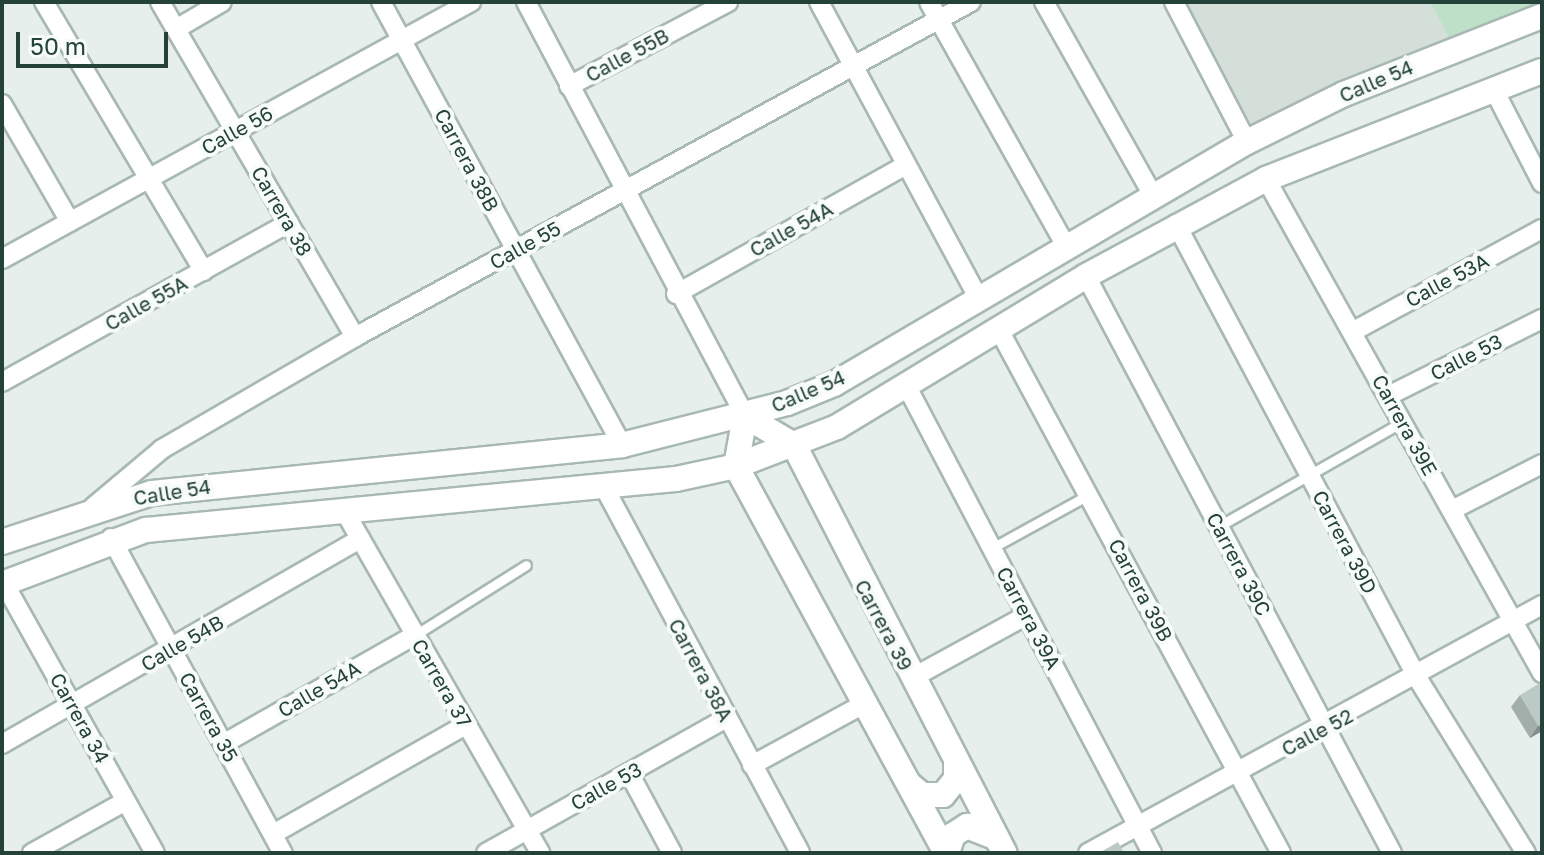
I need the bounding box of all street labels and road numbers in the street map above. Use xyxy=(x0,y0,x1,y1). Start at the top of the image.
street label: Calle 55B xyxy=(581,23,673,87)
street label: Calle 54 xyxy=(1335,55,1417,107)
street label: Calle 56 xyxy=(197,101,277,159)
street label: Carrera 38B xyxy=(430,104,504,216)
street label: Carrera 38 xyxy=(247,162,317,260)
street label: Calle 54A xyxy=(745,196,837,262)
street label: Calle 55 xyxy=(485,216,565,274)
street label: Calle 53A xyxy=(1401,248,1493,312)
street label: Calle 55A xyxy=(101,271,191,335)
street label: Calle 53 xyxy=(1426,329,1506,385)
street label: Calle 54 xyxy=(767,365,849,417)
street label: Carrera 39E xyxy=(1367,370,1443,480)
street label: Calle 54 xyxy=(132,474,212,510)
street label: Carrera 39D xyxy=(1308,486,1382,598)
street label: Carrera 39C xyxy=(1202,508,1276,620)
street label: Carrera 39B xyxy=(1104,534,1178,646)
street label: Carrera 39A xyxy=(992,562,1066,674)
street label: Carrera 39 xyxy=(850,575,918,675)
street label: Calle 54B xyxy=(136,610,228,676)
street label: Carrera 38A xyxy=(664,614,738,726)
street label: Carrera 37 xyxy=(407,635,477,731)
street label: Calle 54A xyxy=(273,656,365,722)
street label: Carrera 35 xyxy=(174,668,244,766)
street label: Carrera 34 xyxy=(45,669,115,767)
street label: Calle 52 xyxy=(1277,703,1357,761)
street label: Calle 53 xyxy=(566,757,646,815)

